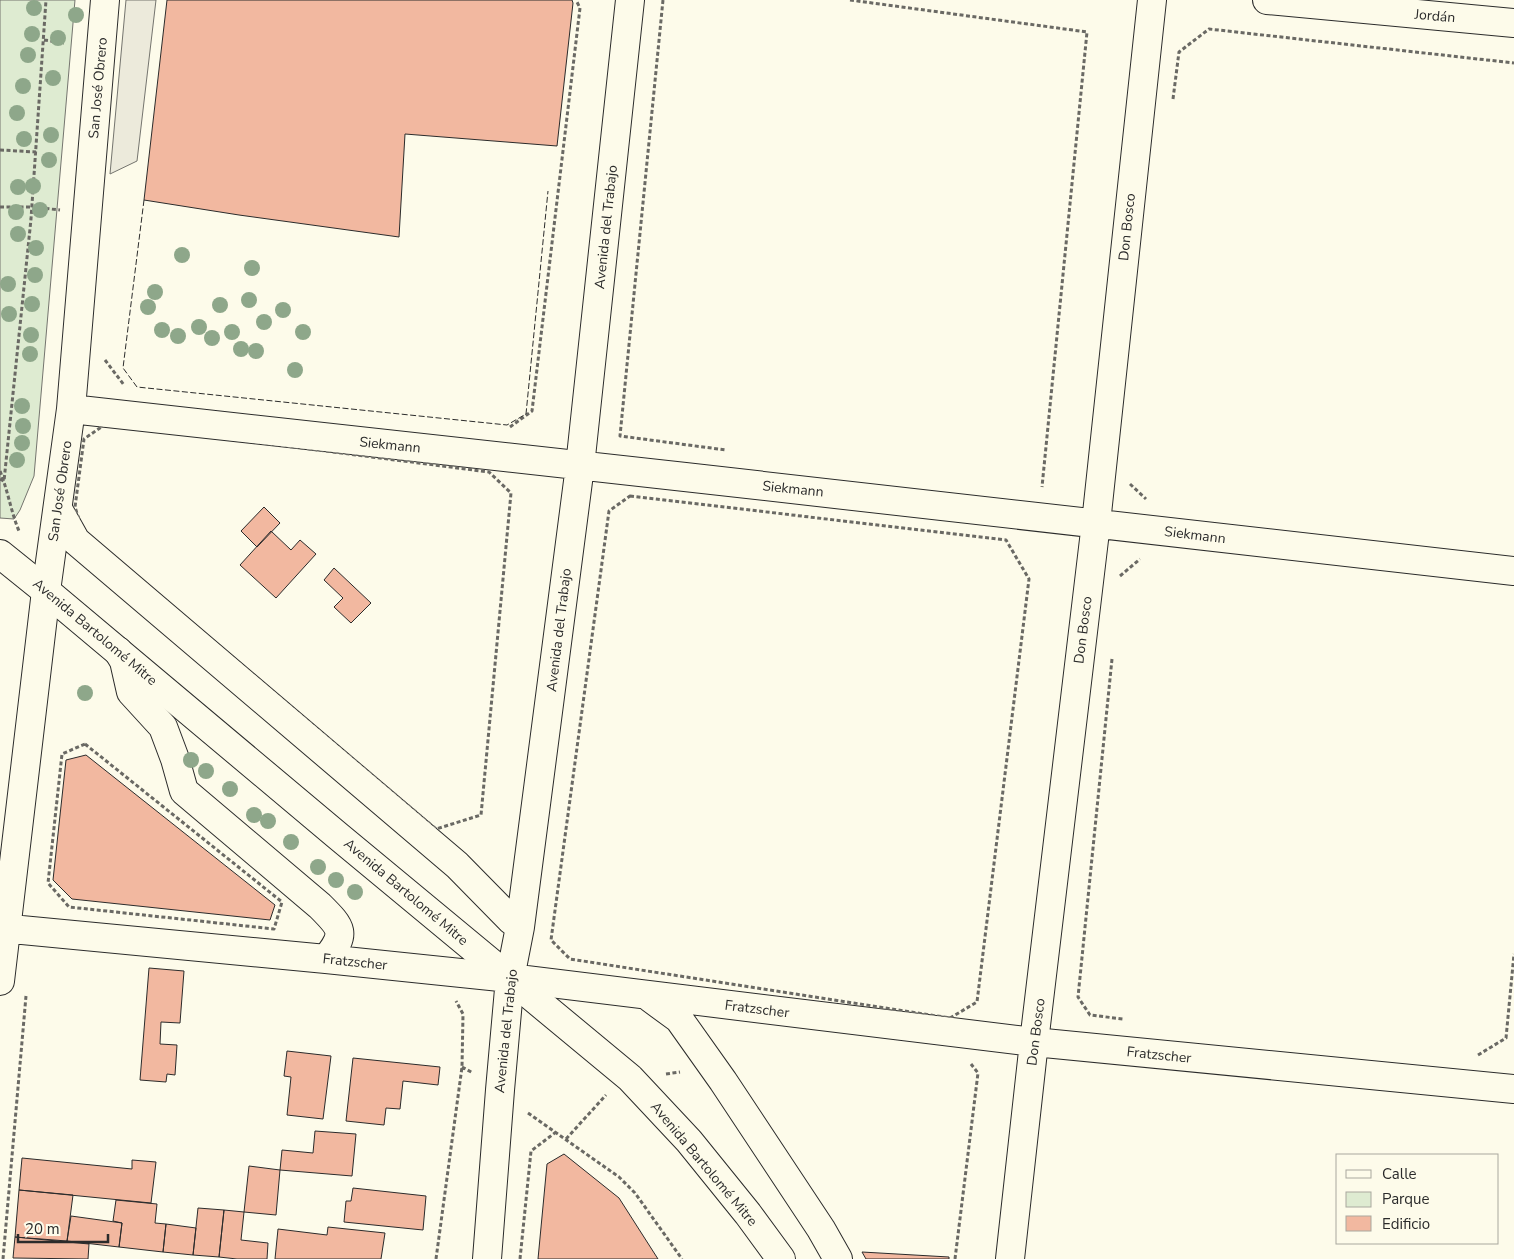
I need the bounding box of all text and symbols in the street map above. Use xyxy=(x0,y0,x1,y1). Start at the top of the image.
street label: Jordán xyxy=(1413,5,1456,27)
street label: San José Obrero xyxy=(84,36,112,139)
street label: Avenida del Trabajo xyxy=(590,164,622,290)
street label: Don Bosco xyxy=(1114,192,1140,262)
street label: Siekmann xyxy=(358,432,422,458)
street label: San José Obrero xyxy=(44,439,77,543)
street label: Siekmann xyxy=(761,476,825,502)
street label: Siekmann xyxy=(1163,522,1227,548)
street label: Avenida del Trabajo xyxy=(542,567,576,693)
street label: Avenida Bartolomé Mitre xyxy=(29,574,161,690)
street label: Don Bosco xyxy=(1069,595,1097,665)
street label: Avenida Bartolomé Mitre xyxy=(340,834,472,950)
street label: Fratzscher xyxy=(322,949,388,975)
street label: Avenida del Trabajo xyxy=(490,968,522,1094)
street label: Fratzscher xyxy=(724,996,790,1022)
street label: Don Bosco xyxy=(1022,997,1050,1067)
street label: Fratzscher xyxy=(1126,1042,1192,1068)
street label: Avenida Bartolomé Mitre xyxy=(646,1098,762,1230)
legend xyxy=(1336,1154,1499,1244)
text: Calle xyxy=(1382,1164,1417,1184)
text: Parque xyxy=(1382,1189,1430,1209)
scale bar xyxy=(18,1212,108,1244)
text: Edificio xyxy=(1382,1214,1430,1234)
text: 20 m xyxy=(25,1219,60,1239)

